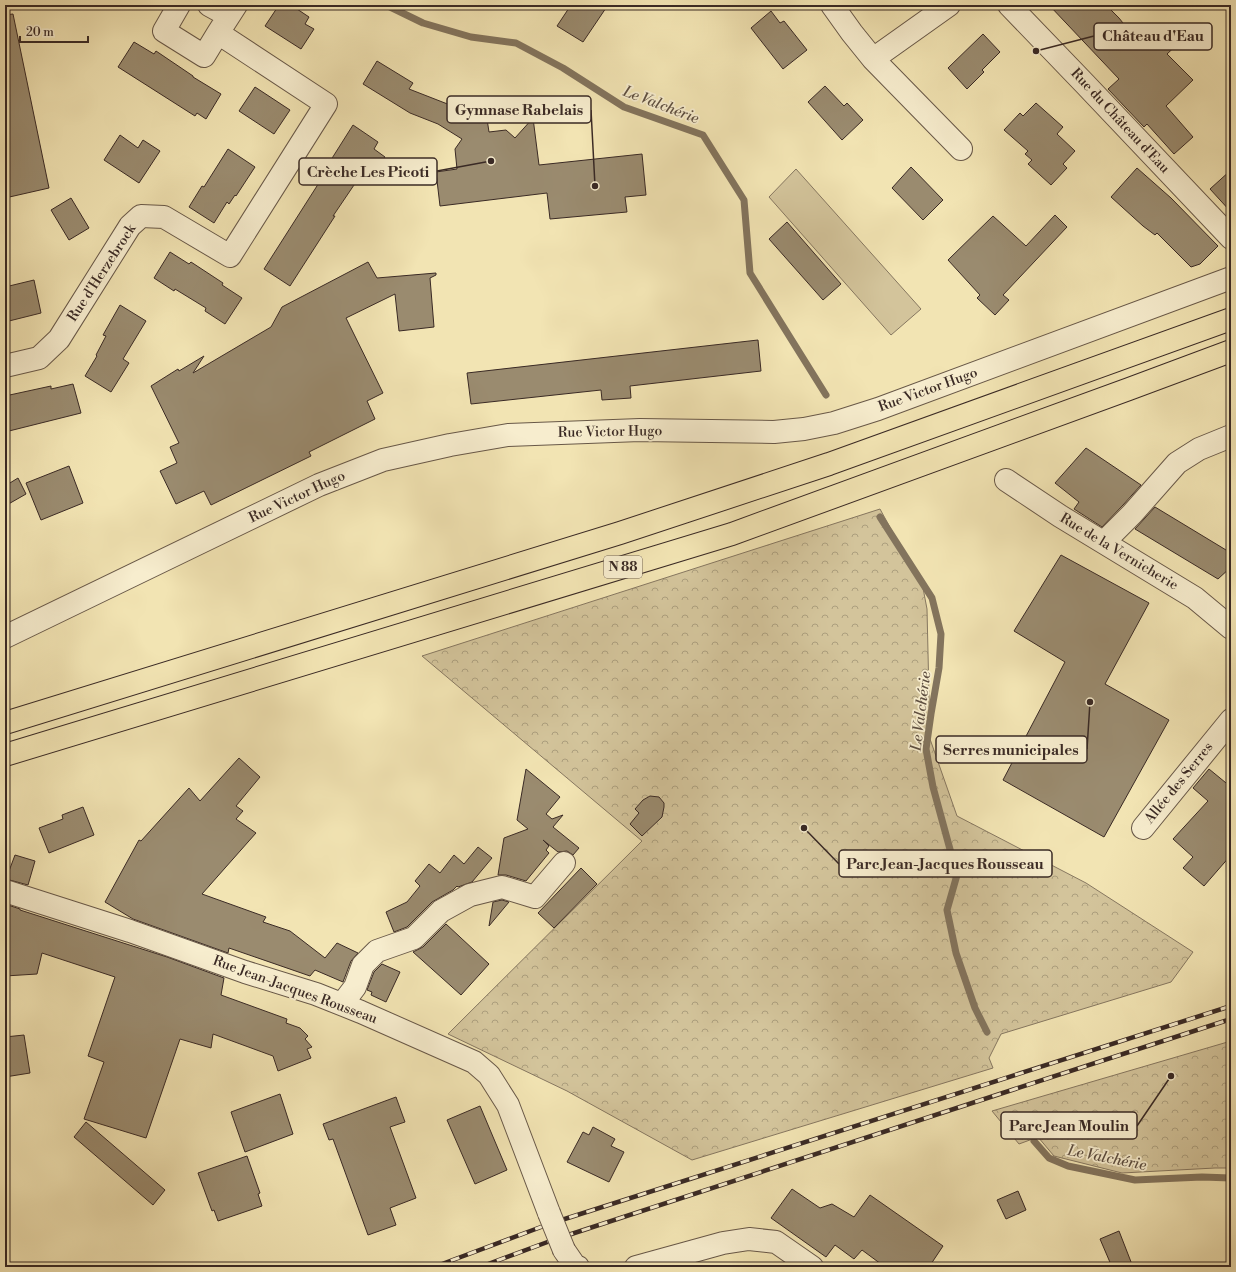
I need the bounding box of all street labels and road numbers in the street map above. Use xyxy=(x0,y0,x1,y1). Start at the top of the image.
street label: Rue du Château d'Eau xyxy=(1067,65,1173,177)
street label: Rue d'Herzebrock xyxy=(64,220,141,325)
street label: Rue Victor Hugo xyxy=(876,364,980,416)
street label: Rue Victor Hugo xyxy=(558,422,662,442)
street label: Rue Victor Hugo xyxy=(246,467,348,527)
street label: Rue de la Vernicherie xyxy=(1056,509,1182,595)
road number: N 88 xyxy=(604,556,642,578)
street label: Allée des Serres xyxy=(1140,739,1217,828)
street label: Rue Jean-Jacques Rousseau xyxy=(210,952,380,1028)

